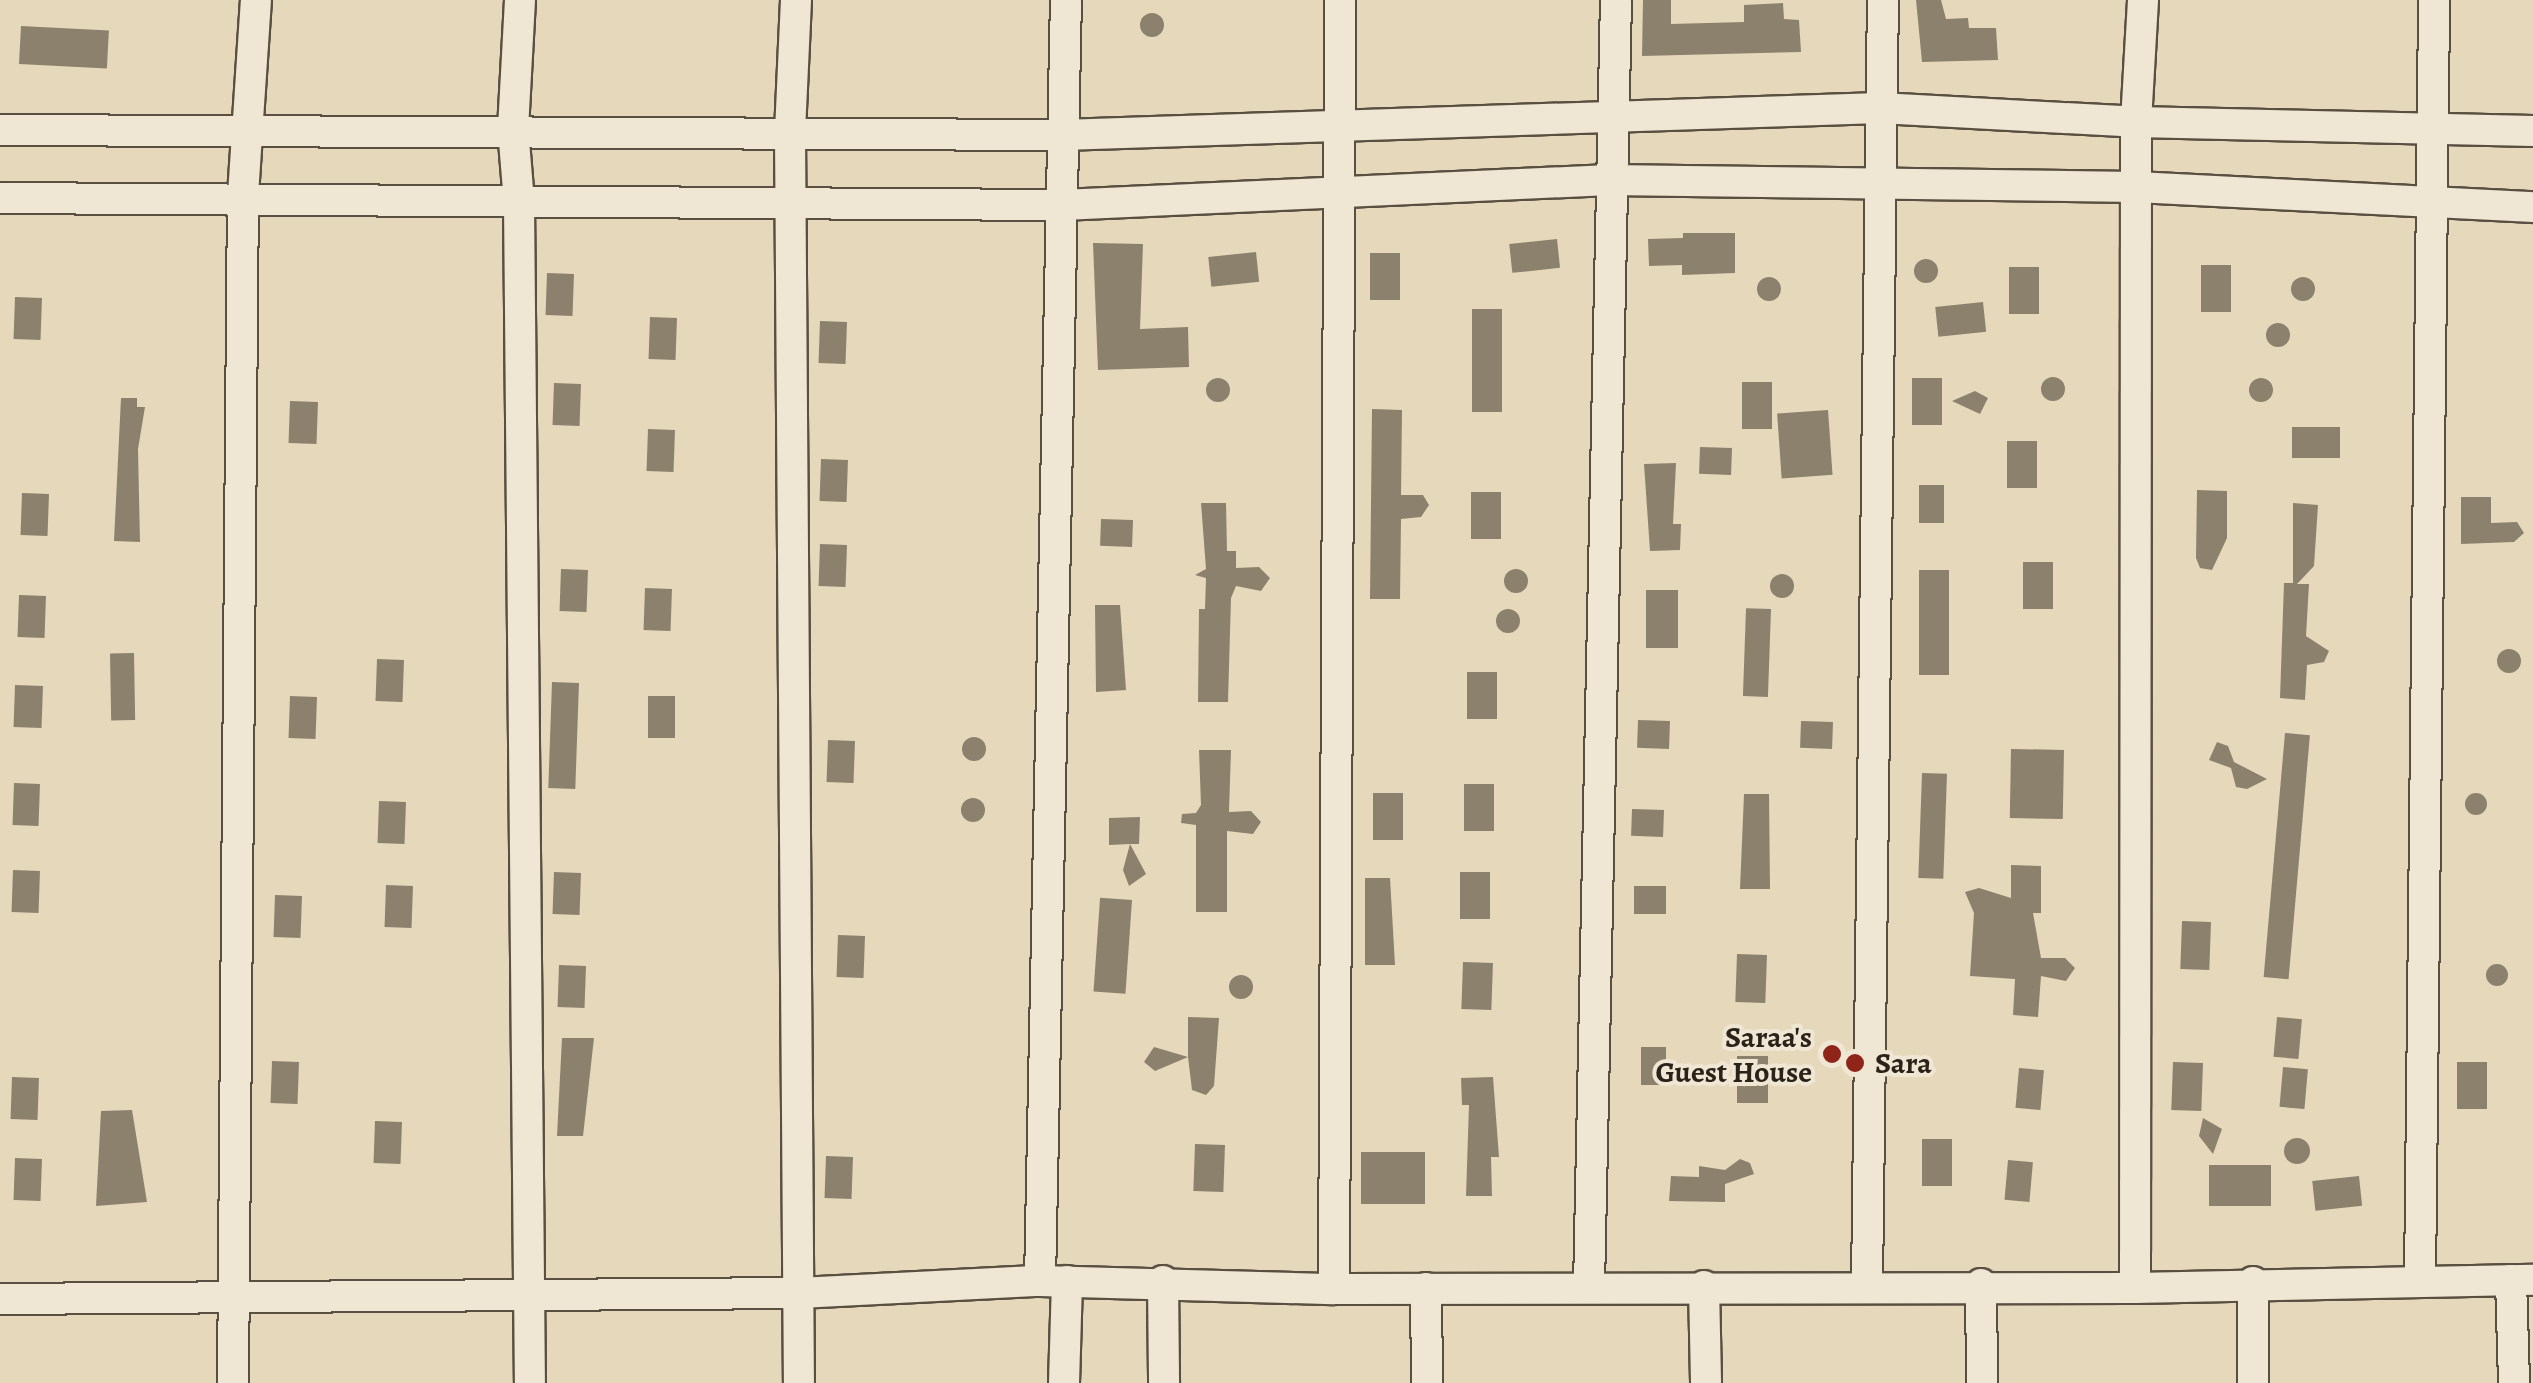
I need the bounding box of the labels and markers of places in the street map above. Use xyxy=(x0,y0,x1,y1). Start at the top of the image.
place label: Saraa's Guest House xyxy=(1655,1019,1812,1090)
marker: Saraa's Guest House xyxy=(1821,1043,1843,1065)
place label: Sara xyxy=(1875,1045,1932,1081)
marker: Sara xyxy=(1844,1052,1866,1074)

